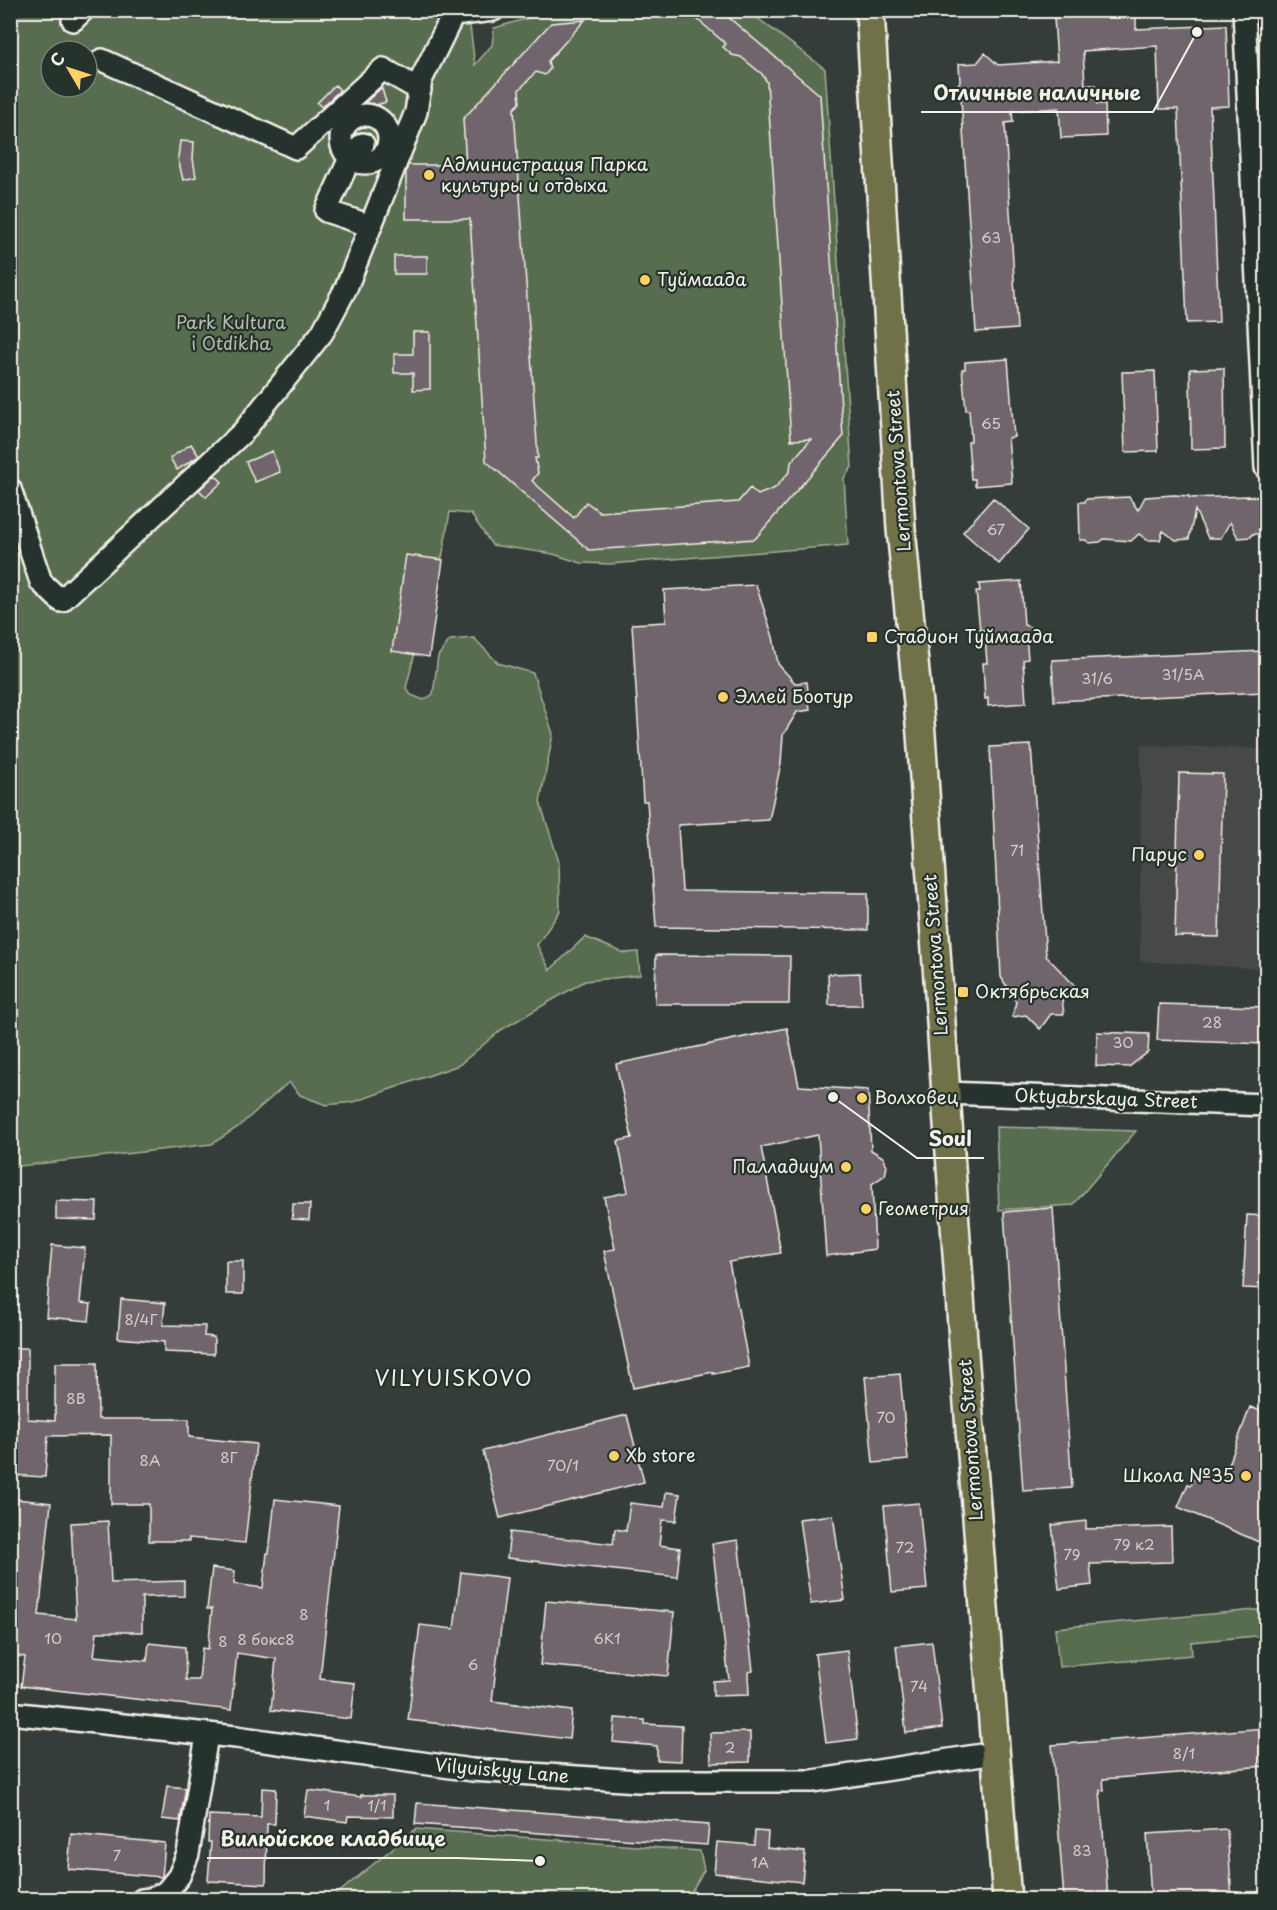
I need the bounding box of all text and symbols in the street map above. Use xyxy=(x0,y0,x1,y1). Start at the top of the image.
north arrow xyxy=(39,39,99,99)
text: С xyxy=(43,47,70,71)
callout: Отличные наличные xyxy=(921,74,1153,112)
text: Отличные наличные xyxy=(933,77,1141,107)
place label: Администрация Парка культуры и отдыха xyxy=(441,150,649,198)
marker: Администрация Парка культуры и отдыха xyxy=(422,168,436,182)
house number: 63 xyxy=(981,225,1001,248)
place label: Туймаада xyxy=(657,265,747,292)
marker: Туймаада xyxy=(638,273,652,287)
park label: Park Kultura i Otdikha xyxy=(176,308,286,356)
street label: Lermontova Street xyxy=(878,389,917,553)
house number: 65 xyxy=(981,411,1001,434)
house number: 67 xyxy=(987,517,1006,540)
place label: Стадион Туймаада xyxy=(884,622,1054,649)
marker: Стадион Туймаада xyxy=(865,630,879,644)
house number: 31/5А xyxy=(1161,662,1205,685)
house number: 31/6 xyxy=(1081,666,1113,689)
place label: Эллей Боотур xyxy=(735,682,853,709)
marker: Эллей Боотур xyxy=(716,690,730,704)
house number: 71 xyxy=(1010,838,1024,861)
place label: Парус xyxy=(1131,840,1187,867)
marker: Парус xyxy=(1192,848,1206,862)
street label: Lermontova Street xyxy=(915,873,954,1037)
place label: Октябрьская xyxy=(975,977,1090,1004)
marker: Октябрьская xyxy=(956,985,970,999)
house number: 28 xyxy=(1202,1010,1222,1033)
house number: 30 xyxy=(1113,1030,1133,1053)
street label: Oktyabrskaya Street xyxy=(1014,1081,1198,1114)
place label: Волховец xyxy=(874,1083,959,1110)
marker: Волховец xyxy=(855,1091,869,1105)
callout: Soul xyxy=(917,1120,984,1158)
text: Soul xyxy=(928,1123,972,1153)
place label: Палладиум xyxy=(732,1152,834,1179)
marker: Палладиум xyxy=(839,1160,853,1174)
place label: Геометрия xyxy=(878,1194,969,1221)
marker: Геометрия xyxy=(859,1202,873,1216)
house number: 8/4Г xyxy=(124,1307,158,1330)
street label: Lermontova Street xyxy=(950,1358,989,1522)
district label: VILYUISKOVO xyxy=(375,1361,533,1393)
house number: 8В xyxy=(66,1386,86,1409)
house number: 70 xyxy=(876,1405,896,1428)
place label: Xb store xyxy=(626,1441,695,1468)
house number: 8Г xyxy=(220,1445,239,1468)
house number: 8А xyxy=(140,1448,160,1471)
marker: Xb store xyxy=(607,1449,621,1463)
house number: 70/1 xyxy=(547,1453,579,1476)
place label: Школа №35 xyxy=(1123,1461,1234,1488)
marker: Школа №35 xyxy=(1239,1469,1253,1483)
house number: 79 к2 xyxy=(1113,1532,1155,1555)
house number: 72 xyxy=(896,1535,914,1558)
house number: 79 xyxy=(1063,1542,1081,1565)
house number: 8 xyxy=(299,1602,309,1625)
house number: 10 xyxy=(44,1626,62,1649)
house number: 6К1 xyxy=(593,1626,621,1649)
house number: 8 бокс8 xyxy=(237,1627,295,1650)
house number: 8 xyxy=(218,1629,228,1652)
house number: 6 xyxy=(468,1652,478,1675)
house number: 74 xyxy=(910,1674,928,1697)
house number: 2 xyxy=(725,1735,735,1758)
house number: 8/1 xyxy=(1173,1741,1195,1764)
street label: Vilyuiskyy Lane xyxy=(434,1750,571,1789)
house number: 1 xyxy=(324,1793,330,1816)
house number: 1/1 xyxy=(367,1793,387,1816)
callout: Вилюйское кладбище xyxy=(207,1820,458,1858)
text: Вилюйское кладбище xyxy=(220,1823,446,1853)
house number: 83 xyxy=(1072,1838,1092,1861)
house number: 7 xyxy=(113,1843,122,1866)
house number: 1А xyxy=(751,1850,769,1873)

